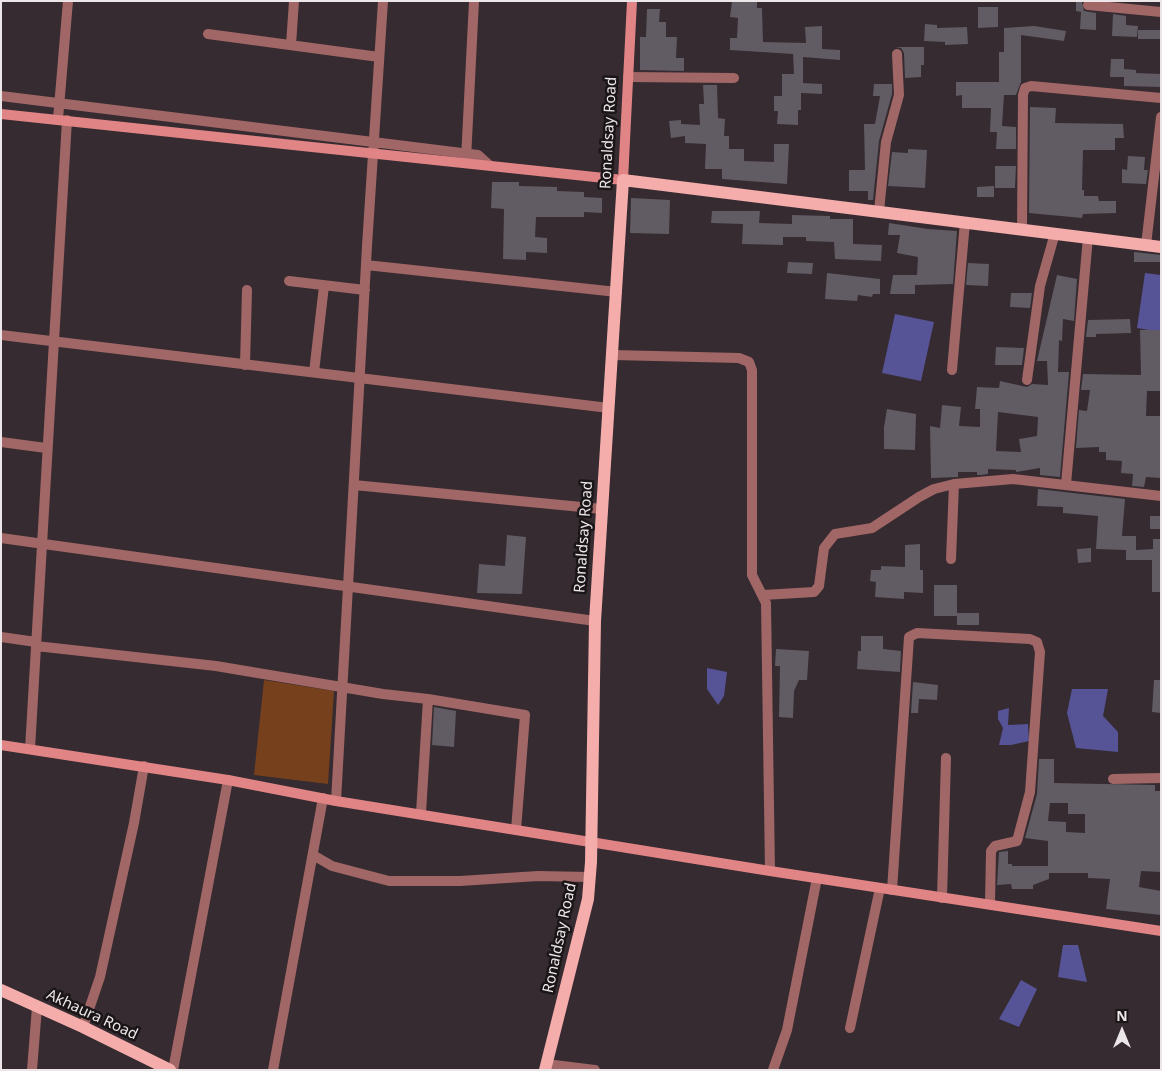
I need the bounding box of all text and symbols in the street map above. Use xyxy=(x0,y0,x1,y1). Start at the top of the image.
street label: Ronaldsay Road xyxy=(597,76,621,190)
street label: Ronaldsay Road xyxy=(571,480,597,594)
street label: Ronaldsay Road xyxy=(540,881,580,995)
street label: Akhaura Road xyxy=(43,986,141,1044)
north arrow xyxy=(1097,1006,1147,1056)
text: N xyxy=(1116,1006,1128,1025)

